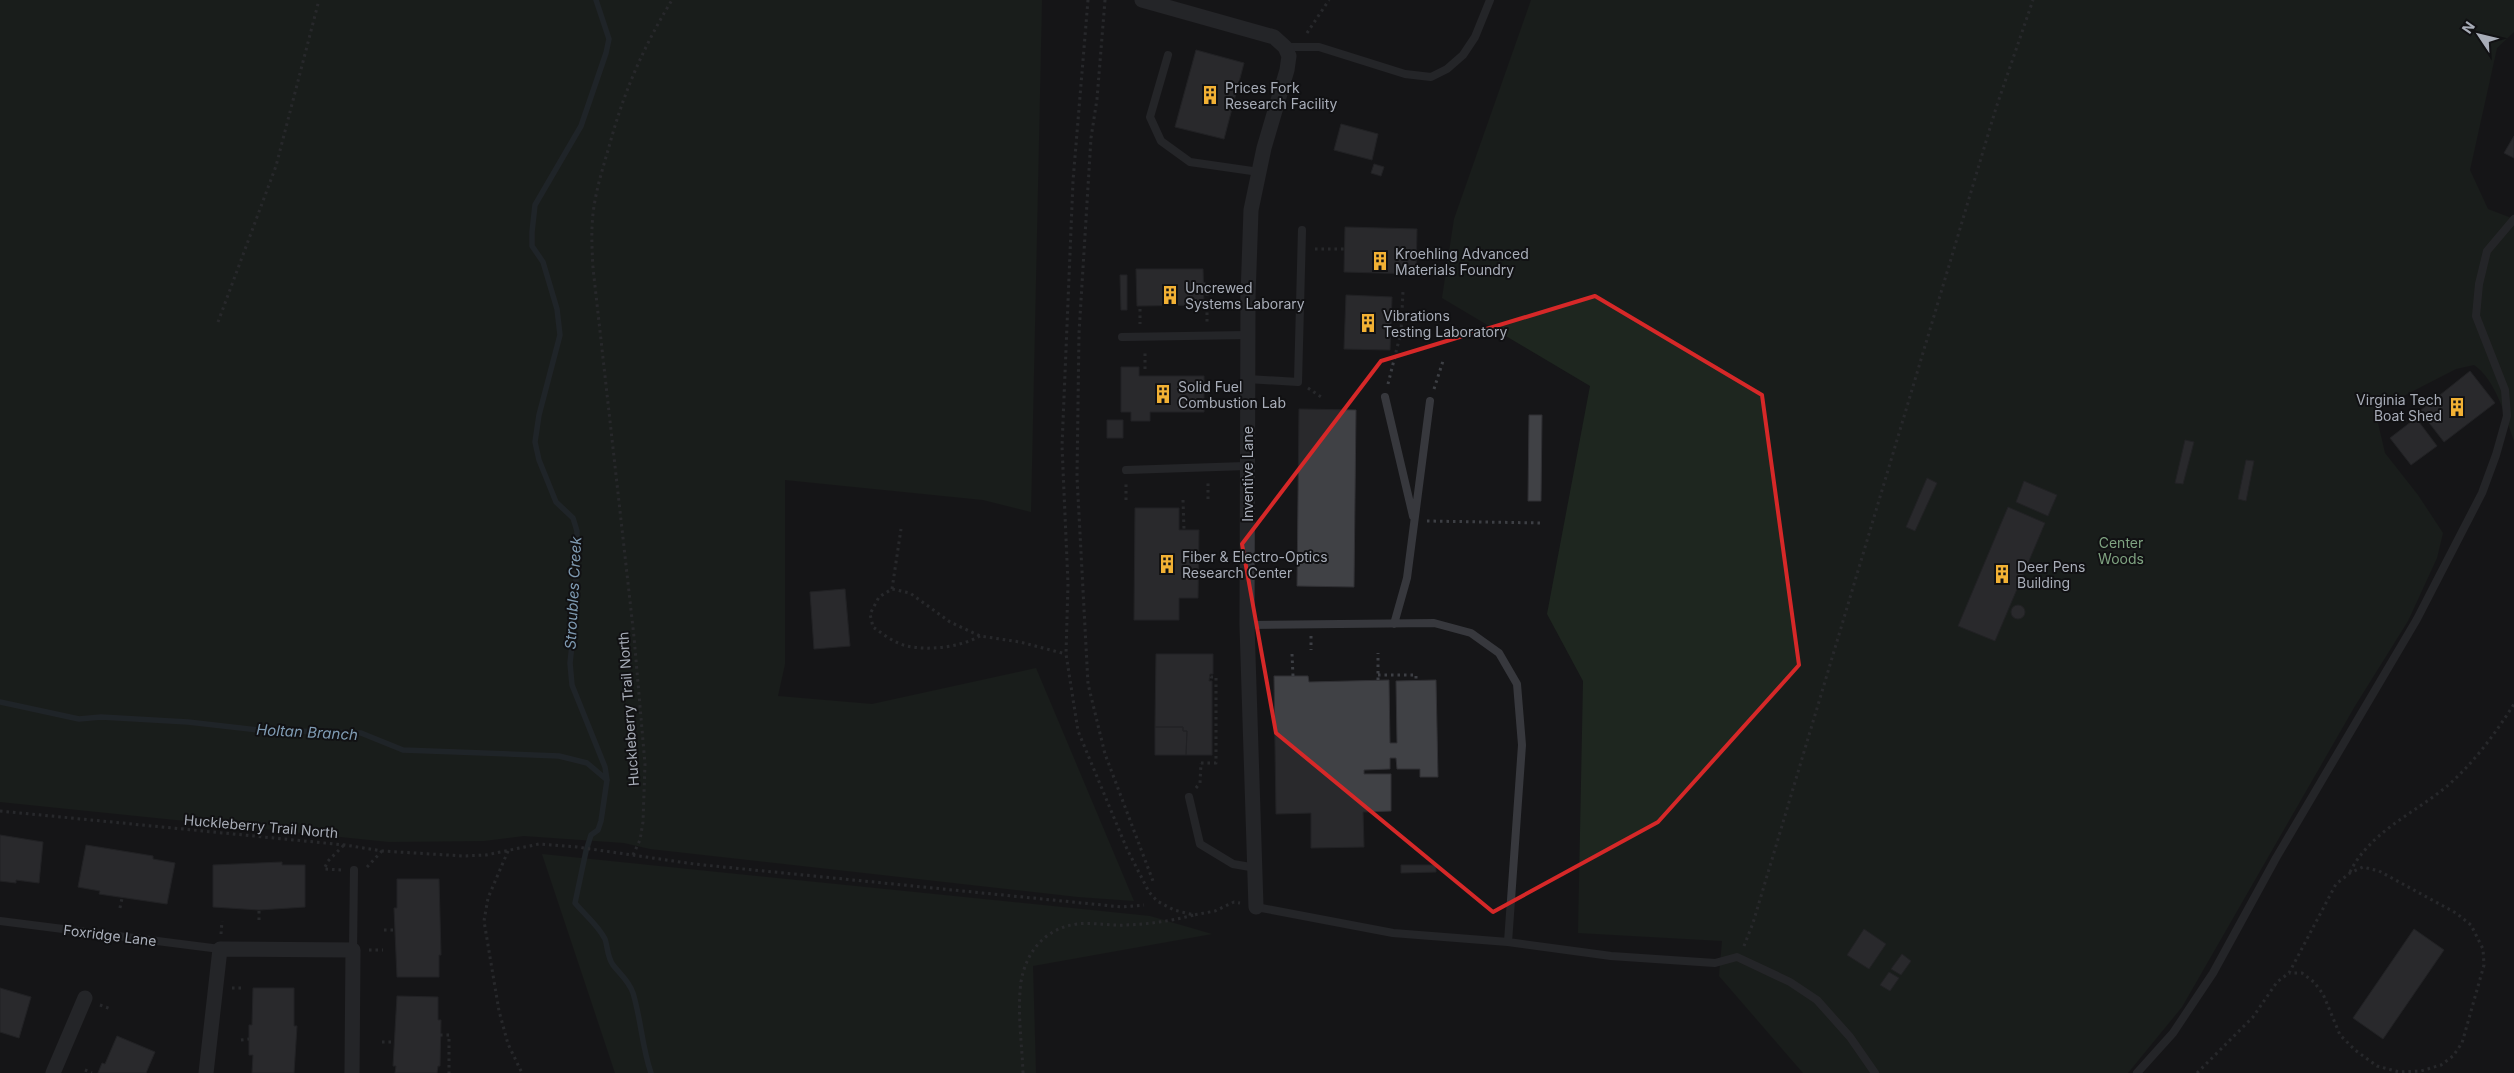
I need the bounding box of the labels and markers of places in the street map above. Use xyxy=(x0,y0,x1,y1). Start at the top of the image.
place label: Prices Fork Research Facility xyxy=(1225,79,1338,112)
building icon: Prices Fork Research Facility xyxy=(1199,84,1221,106)
place label: Kroehling Advanced Materials Foundry xyxy=(1395,245,1529,278)
building icon: Kroehling Advanced Materials Foundry xyxy=(1369,250,1391,272)
place label: Uncrewed Systems Laborary xyxy=(1185,279,1305,312)
building icon: Uncrewed Systems Laborary xyxy=(1159,284,1181,306)
place label: Vibrations Testing Laboratory xyxy=(1383,307,1507,340)
building icon: Vibrations Testing Laboratory xyxy=(1357,312,1379,334)
place label: Solid Fuel Combustion Lab xyxy=(1178,378,1286,411)
building icon: Solid Fuel Combustion Lab xyxy=(1152,383,1174,405)
place label: Virginia Tech Boat Shed xyxy=(2356,391,2442,424)
building icon: Virginia Tech Boat Shed xyxy=(2446,396,2468,418)
place label: Fiber & Electro-Optics Research Center xyxy=(1182,548,1328,581)
building icon: Fiber & Electro-Optics Research Center xyxy=(1156,553,1178,575)
place label: Deer Pens Building xyxy=(2017,558,2085,591)
building icon: Deer Pens Building xyxy=(1991,563,2013,585)

